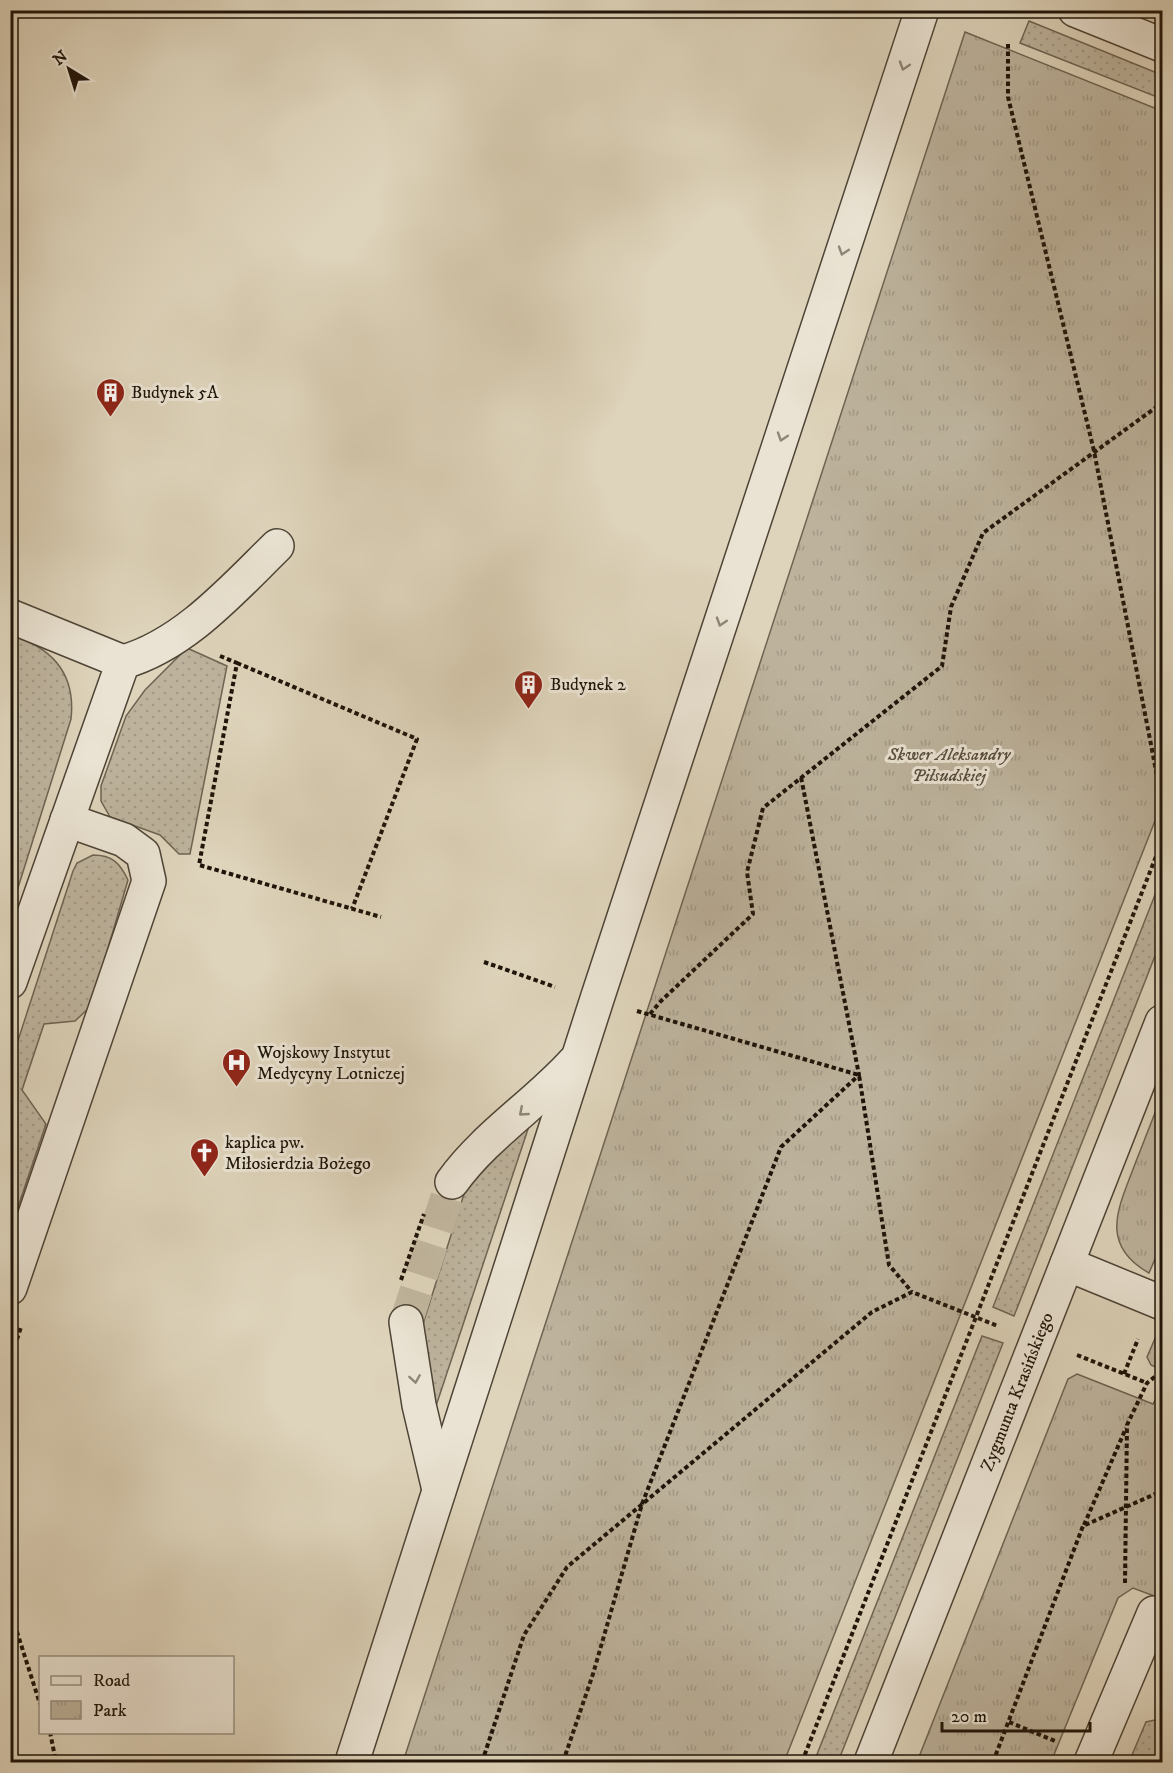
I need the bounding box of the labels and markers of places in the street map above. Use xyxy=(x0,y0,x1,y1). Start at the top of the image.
building icon: Budynek 5A xyxy=(94,376,126,418)
place label: Budynek 5A xyxy=(131,382,219,404)
building icon: Budynek 2 xyxy=(513,668,545,710)
place label: Budynek 2 xyxy=(550,674,626,696)
place label: Wojskowy Instytut Medycyny Lotniczej xyxy=(256,1042,405,1085)
hospital icon: Wojskowy Instytut Medycyny Lotniczej xyxy=(220,1046,252,1088)
place label: kaplica pw. Miłosierdzia Bożego xyxy=(225,1132,371,1175)
church icon: kaplica pw. Miłosierdzia Bożego xyxy=(188,1136,220,1178)

